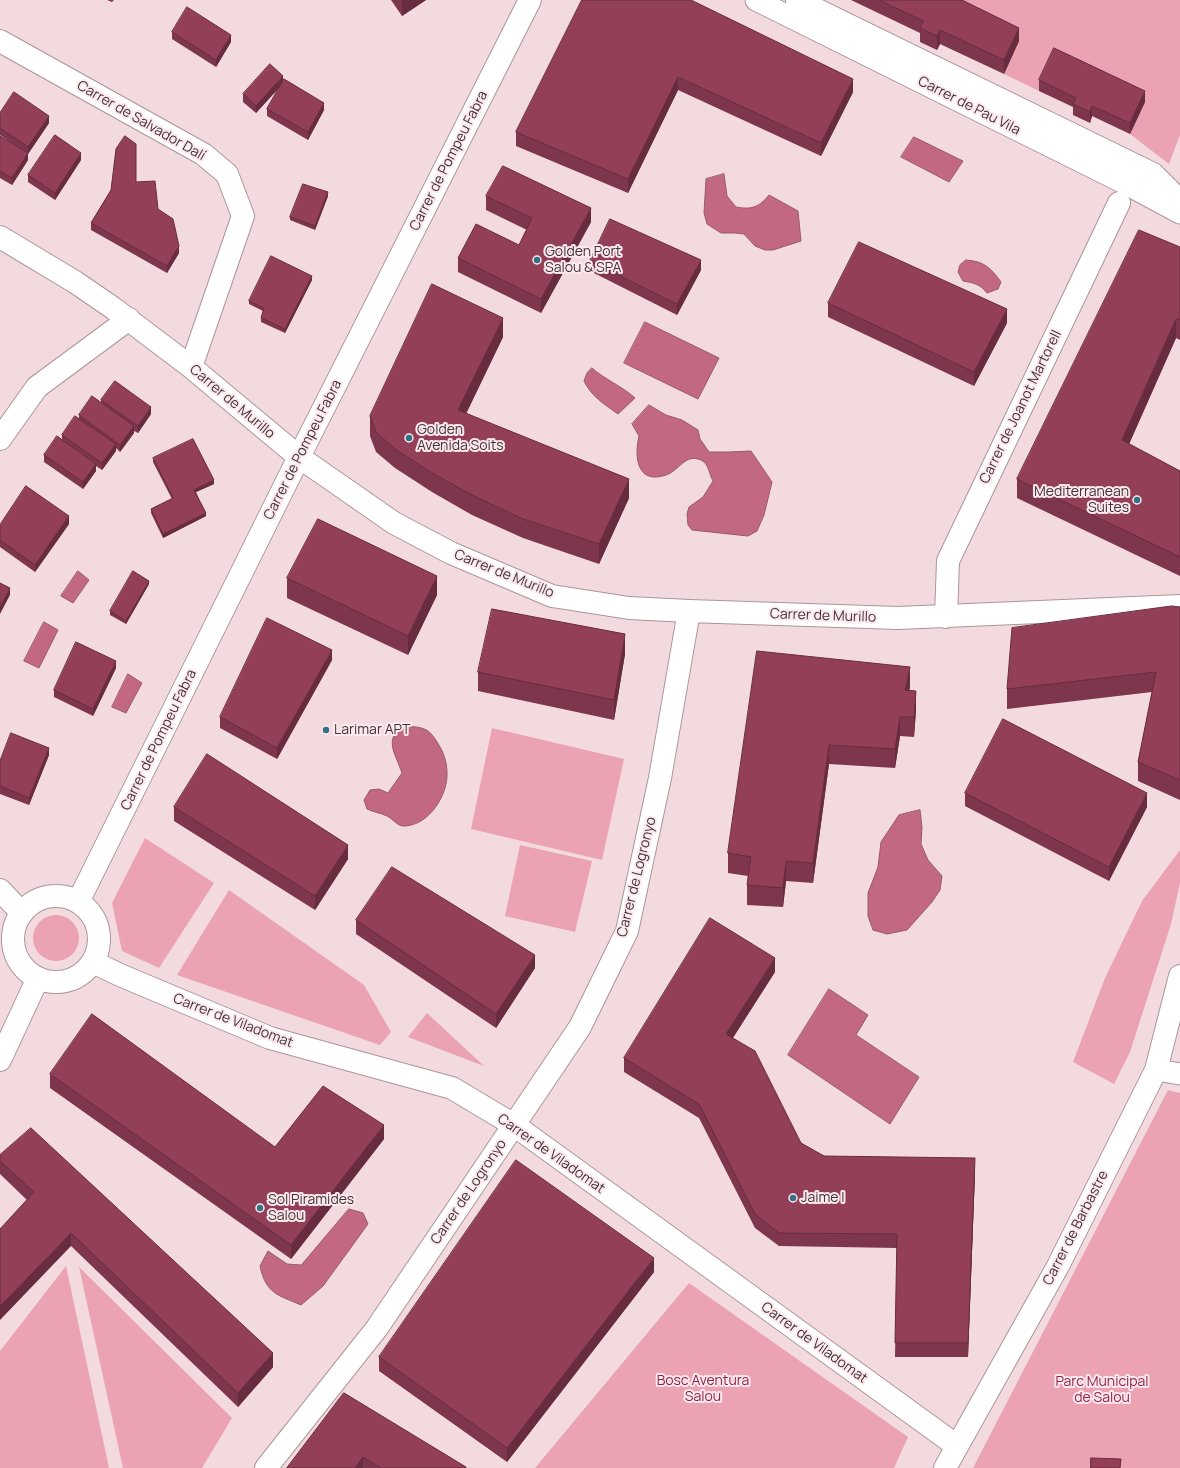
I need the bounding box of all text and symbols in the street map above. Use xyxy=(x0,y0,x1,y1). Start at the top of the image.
street label: Carrer de Pau Vila xyxy=(915,73,1023,139)
street label: Carrer de Salvador Dalí xyxy=(74,77,208,165)
street label: Carrer de Pompeu Fabra xyxy=(406,88,492,234)
place label: Golden Port Salou & SPA xyxy=(545,244,621,276)
marker: Golden Port Salou & SPA xyxy=(532,255,542,265)
street label: Carrer de Joanot Martorell xyxy=(977,328,1065,486)
street label: Carrer de Murillo xyxy=(186,361,278,443)
street label: Carrer de Pompeu Fabra xyxy=(260,377,346,523)
place label: Golden Avenida Soits xyxy=(417,422,504,454)
marker: Golden Avenida Soits xyxy=(404,433,414,443)
place label: Mediterranean Suites xyxy=(1034,484,1129,516)
marker: Mediterranean Suites xyxy=(1132,495,1142,505)
street label: Carrer de Murillo xyxy=(452,546,556,602)
street label: Carrer de Murillo xyxy=(770,606,876,626)
street label: Carrer de Pompeu Fabra xyxy=(118,667,200,813)
place label: Larimar APT xyxy=(334,722,410,738)
marker: Larimar APT xyxy=(321,725,331,735)
street label: Carrer de Logronyo xyxy=(614,815,660,939)
street label: Carrer de Viladomat xyxy=(171,990,295,1052)
street label: Carrer de Viladomat xyxy=(494,1111,608,1197)
street label: Carrer de Logronyo xyxy=(428,1136,510,1248)
street label: Carrer de Barbastre xyxy=(1040,1168,1112,1288)
place label: Jaime I xyxy=(801,1190,845,1206)
place label: Sol Piramides Salou xyxy=(268,1192,354,1224)
marker: Jaime I xyxy=(788,1193,798,1203)
marker: Sol Piramides Salou xyxy=(255,1203,265,1213)
street label: Carrer de Viladomat xyxy=(758,1299,870,1387)
park label: Bosc Aventura Salou xyxy=(657,1373,749,1406)
park label: Parc Municipal de Salou xyxy=(1055,1374,1149,1406)

